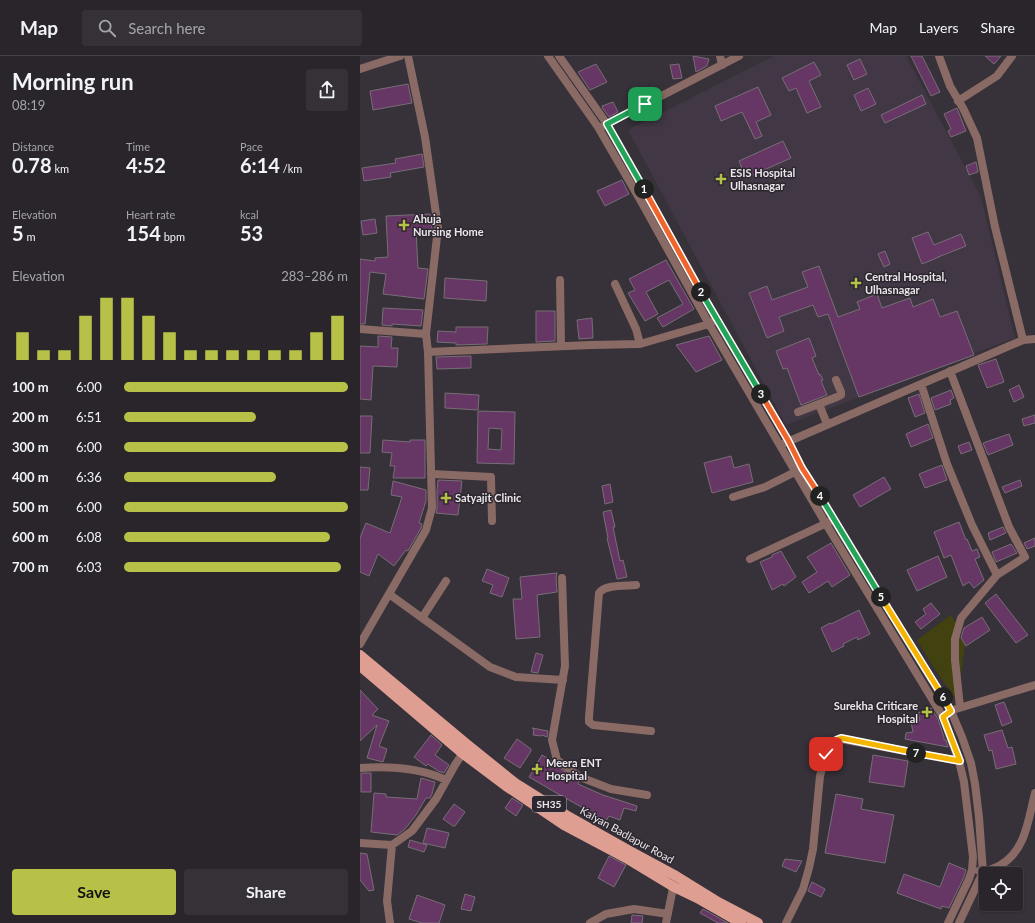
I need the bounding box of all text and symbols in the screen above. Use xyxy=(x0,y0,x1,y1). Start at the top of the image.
search box xyxy=(82,10,362,46)
text: Map xyxy=(20,16,58,39)
icon: search xyxy=(96,17,118,39)
text: Search here xyxy=(128,19,206,37)
text: Map xyxy=(869,19,897,36)
text: Layers xyxy=(919,19,959,36)
text: Share xyxy=(981,19,1015,36)
text: Morning run xyxy=(12,68,134,95)
button: share xyxy=(306,69,348,111)
pin xyxy=(628,87,662,121)
icon: arrive xyxy=(634,93,656,115)
text: 08:19 xyxy=(12,97,45,113)
text: Distance xyxy=(12,140,54,153)
text: Time xyxy=(126,140,150,153)
text: Pace xyxy=(240,140,263,153)
text: 0.78 xyxy=(12,153,52,177)
text: 4:52 xyxy=(126,153,166,177)
text: 6:14 xyxy=(240,153,280,177)
text: km xyxy=(52,162,69,175)
text: /km xyxy=(280,162,302,175)
place label: ESIS Hospital Ulhasnagar xyxy=(730,166,796,192)
marker: ESIS Hospital Ulhasnagar xyxy=(715,173,727,185)
pin: 1 xyxy=(634,179,654,199)
text: 1 xyxy=(641,182,647,195)
text: Elevation xyxy=(12,208,57,221)
text: Heart rate xyxy=(126,208,175,221)
text: kcal xyxy=(240,208,259,221)
place label: Ahuja Nursing Home xyxy=(412,212,484,238)
marker: Ahuja Nursing Home xyxy=(398,219,410,231)
text: 5 xyxy=(12,221,24,245)
text: 154 xyxy=(126,221,161,245)
text: 53 xyxy=(240,221,263,245)
text: m xyxy=(24,230,35,243)
text: bpm xyxy=(161,230,185,243)
text: Elevation xyxy=(12,268,65,284)
text: 283–286 m xyxy=(281,268,348,284)
place label: Central Hospital, Ulhasnagar xyxy=(865,270,947,296)
marker: Central Hospital, Ulhasnagar xyxy=(850,277,862,289)
pin: 2 xyxy=(691,282,711,302)
text: 2 xyxy=(698,285,704,298)
text: 100 m xyxy=(12,379,49,395)
text: 6:00 xyxy=(76,379,102,395)
pin: 3 xyxy=(751,384,771,404)
text: 3 xyxy=(758,387,764,400)
text: 200 m xyxy=(12,409,49,425)
text: 6:51 xyxy=(76,409,102,425)
text: 300 m xyxy=(12,439,49,455)
text: 6:00 xyxy=(76,439,102,455)
text: 400 m xyxy=(12,469,49,485)
text: 6:36 xyxy=(76,469,102,485)
pin: 4 xyxy=(810,486,830,506)
text: 4 xyxy=(817,489,823,502)
place label: Satyajit Clinic xyxy=(455,491,522,504)
marker: Satyajit Clinic xyxy=(440,492,452,504)
text: 500 m xyxy=(12,499,49,515)
text: 6:00 xyxy=(76,499,102,515)
text: 600 m xyxy=(12,529,49,545)
text: 6:08 xyxy=(76,529,102,545)
text: 700 m xyxy=(12,559,49,575)
text: 6:03 xyxy=(76,559,102,575)
pin: 5 xyxy=(871,587,891,607)
text: 5 xyxy=(878,590,884,603)
pin: 6 xyxy=(933,687,953,707)
text: 6 xyxy=(940,690,946,703)
place label: Surekha Criticare Hospital xyxy=(834,699,918,725)
marker: Surekha Criticare Hospital xyxy=(921,706,933,718)
pin xyxy=(809,737,843,771)
icon: check xyxy=(815,743,837,765)
pin: 7 xyxy=(906,743,926,763)
text: 7 xyxy=(913,746,919,759)
place label: Meera ENT Hospital xyxy=(546,756,602,782)
marker: Meera ENT Hospital xyxy=(531,763,543,775)
road number: SH35 xyxy=(532,796,566,812)
street label: Kalyan Badlapur Road xyxy=(578,803,676,866)
map controls xyxy=(979,867,1023,911)
button: locate xyxy=(979,867,1023,911)
button: Save xyxy=(12,869,176,915)
button: Share xyxy=(184,869,348,915)

